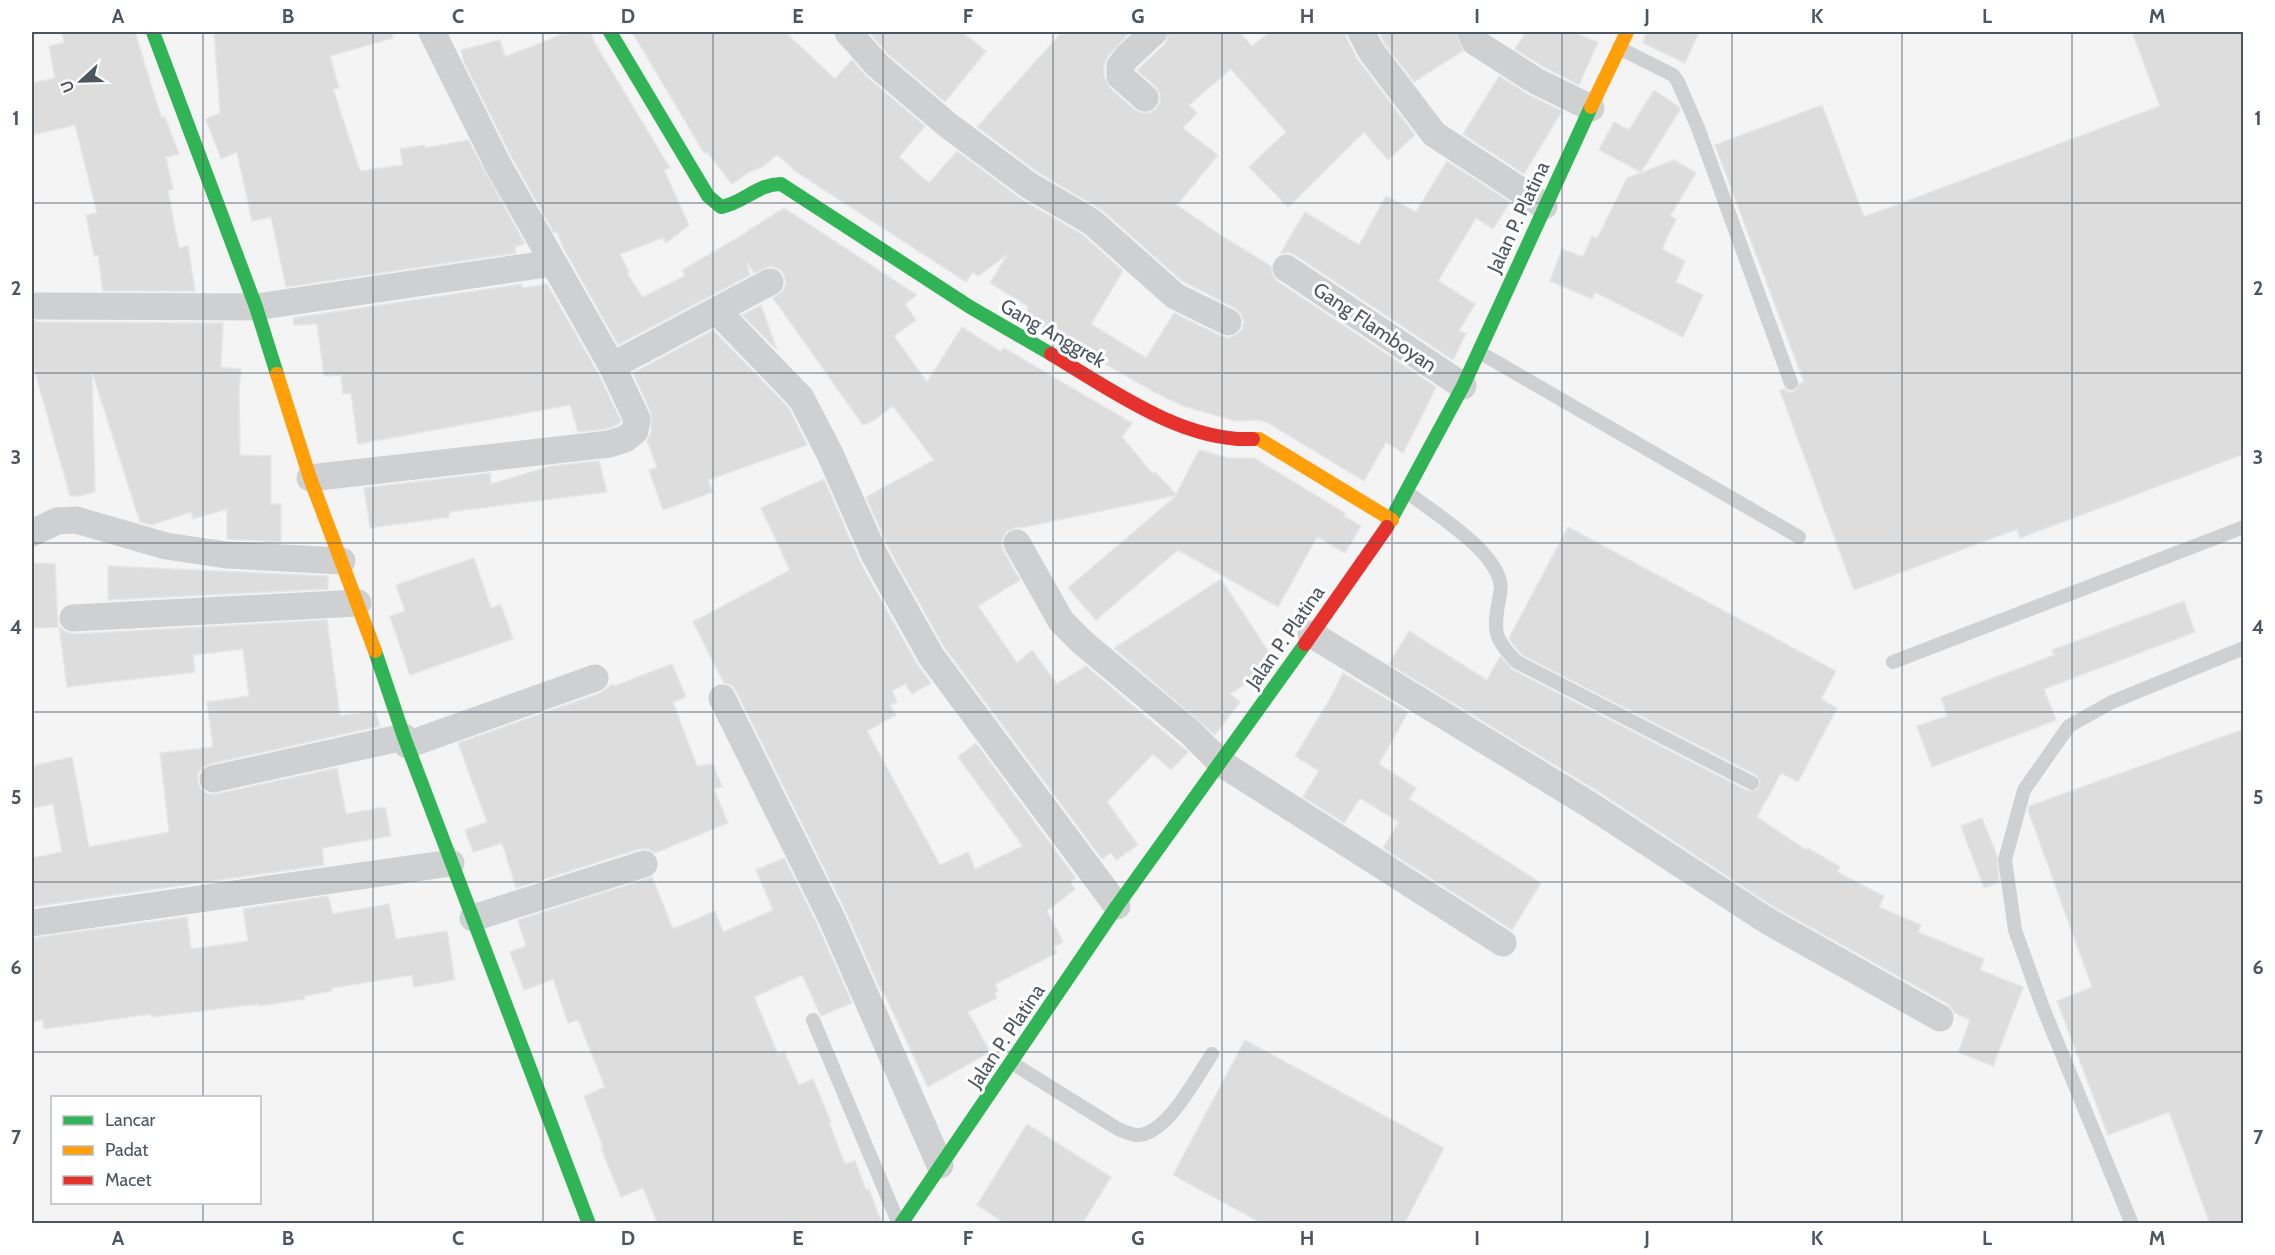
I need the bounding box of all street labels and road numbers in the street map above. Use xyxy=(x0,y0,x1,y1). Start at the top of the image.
street label: Jalan P. Platina xyxy=(1481,157,1554,277)
street label: Gang Flamboyan xyxy=(1309,277,1441,377)
street label: Gang Anggrek xyxy=(996,293,1110,373)
street label: Jalan P. Platina xyxy=(1240,581,1330,694)
street label: Jalan P. Platina xyxy=(962,979,1050,1093)

